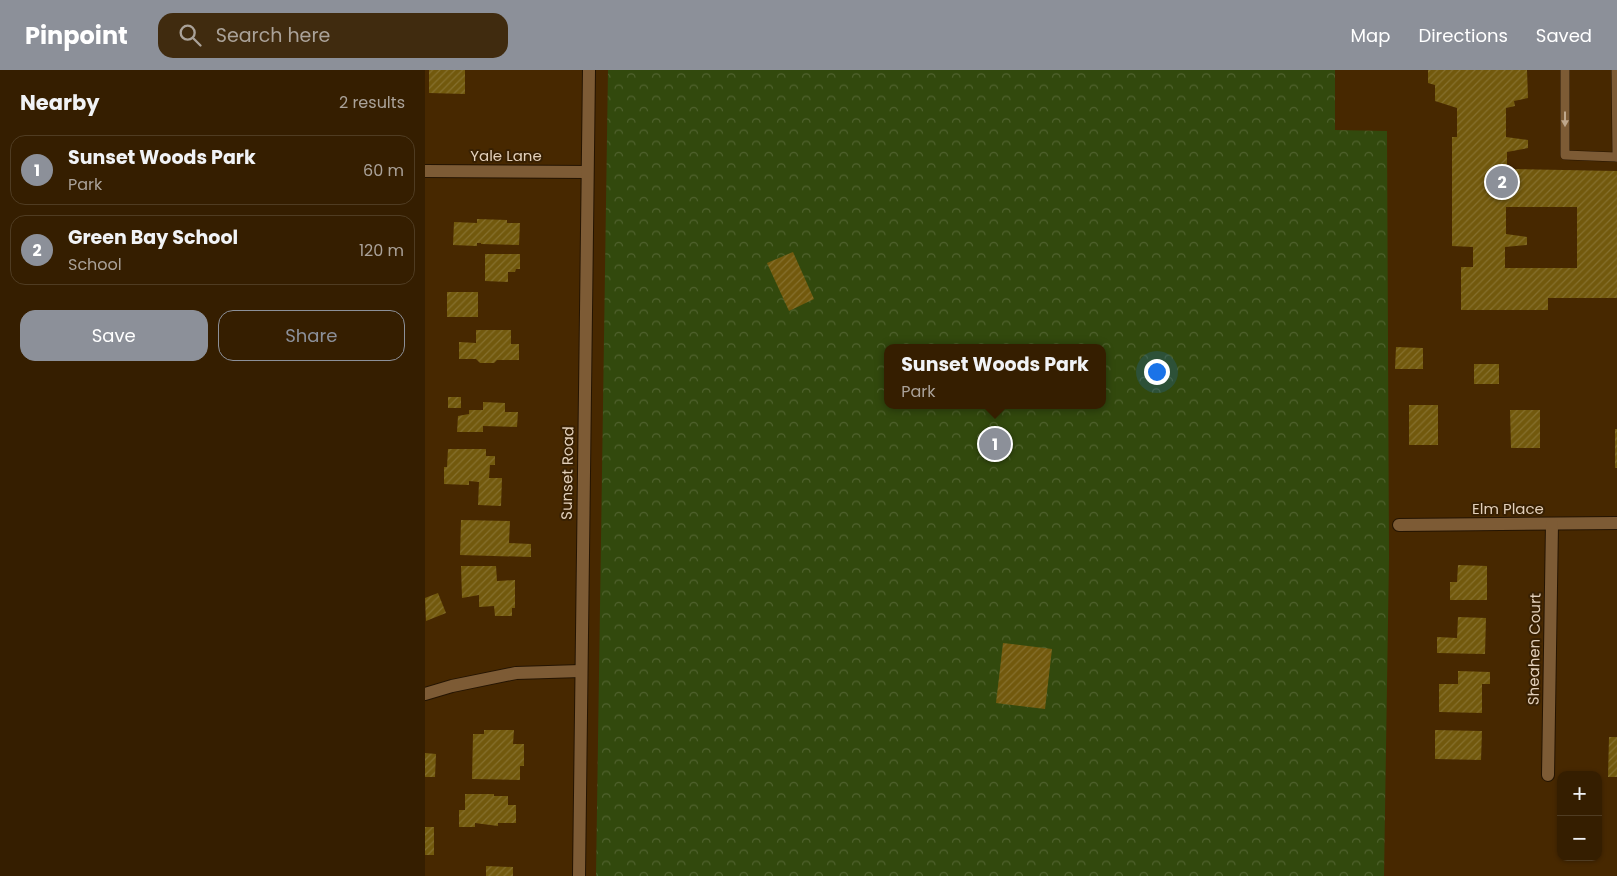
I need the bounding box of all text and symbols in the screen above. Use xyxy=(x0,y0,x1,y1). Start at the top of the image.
search box xyxy=(158,13,508,58)
text: Pinpoint xyxy=(25,19,128,52)
icon: search xyxy=(176,21,204,49)
text: Search here xyxy=(216,22,330,49)
text: Map xyxy=(1351,23,1390,48)
text: Directions xyxy=(1418,23,1508,48)
text: Saved xyxy=(1536,23,1592,48)
text: Nearby xyxy=(20,88,100,117)
text: 2 results xyxy=(339,91,405,114)
one-way arrow xyxy=(1561,111,1569,127)
text: Sunset Woods Park xyxy=(68,144,256,171)
street label: Yale Lane xyxy=(470,145,542,166)
text: 1 xyxy=(34,159,40,182)
text: 60 m xyxy=(363,159,404,182)
pin: 2 xyxy=(1486,163,1518,201)
text: Park xyxy=(68,173,102,196)
text: Green Bay School xyxy=(68,224,238,251)
text: 2 xyxy=(32,239,42,262)
text: 120 m xyxy=(359,239,404,262)
text: School xyxy=(68,253,122,276)
button: Save xyxy=(20,310,208,361)
button: Share xyxy=(218,310,405,361)
popup xyxy=(884,344,1106,409)
text: Sunset Woods Park xyxy=(901,351,1089,378)
your location xyxy=(1144,359,1170,385)
text: Park xyxy=(901,380,935,403)
pin: 1 xyxy=(979,425,1011,463)
street label: Sunset Road xyxy=(556,426,578,520)
street label: Elm Place xyxy=(1472,498,1544,519)
street label: Sheahen Court xyxy=(1523,593,1545,705)
map controls xyxy=(1557,771,1602,861)
button: + xyxy=(1557,771,1602,816)
button: − xyxy=(1557,816,1602,861)

